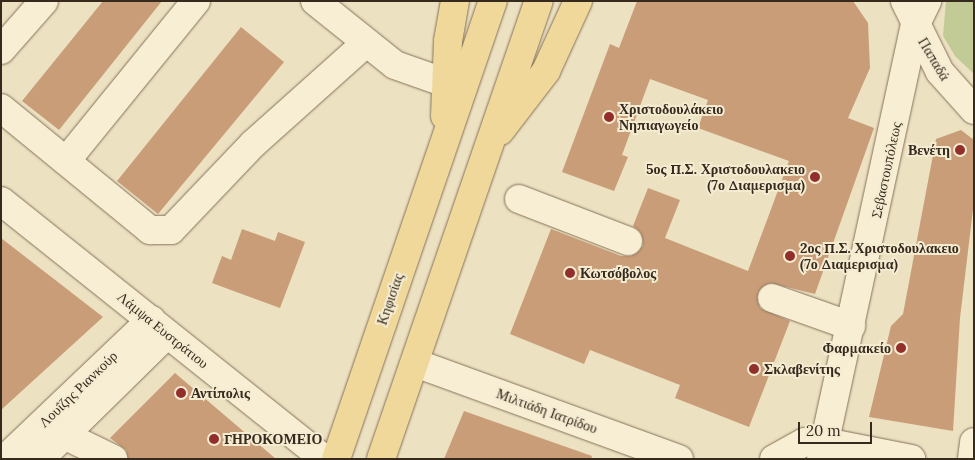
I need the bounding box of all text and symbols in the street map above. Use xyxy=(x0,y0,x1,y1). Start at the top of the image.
street label: Παπαδά xyxy=(915,34,953,84)
place label: Χριστοδουλάκειο Νηπιαγωγείο xyxy=(619,101,723,134)
marker: Χριστοδουλάκειο Νηπιαγωγείο xyxy=(603,111,615,123)
street label: Σεβαστουπόλεως xyxy=(868,120,904,220)
place label: Βενέτη xyxy=(908,142,950,158)
marker: Βενέτη xyxy=(954,144,966,156)
place label: 5ος Π.Σ. Χριστοδουλακειο (7ο Διαμερισμα) xyxy=(646,161,805,193)
marker: 5ος Π.Σ. Χριστοδουλακειο (7ο Διαμερισμα) xyxy=(809,171,821,183)
place label: 2ος Π.Σ. Χριστοδουλακειο (7ο Διαμερισμα) xyxy=(800,240,959,272)
marker: 2ος Π.Σ. Χριστοδουλακειο (7ο Διαμερισμα) xyxy=(784,250,796,262)
place label: Κωτσόβολος xyxy=(580,265,656,281)
marker: Κωτσόβολος xyxy=(564,267,576,279)
street label: Κηφισίας xyxy=(373,271,407,327)
street label: Λάμψα Ευστράτιου xyxy=(114,288,212,372)
place label: Φαρμακείο xyxy=(823,340,891,356)
marker: Φαρμακείο xyxy=(895,342,907,354)
street label: Λουΐζης Ριανκούρ xyxy=(35,347,121,431)
place label: Σκλαβενίτης xyxy=(764,361,840,377)
marker: Σκλαβενίτης xyxy=(748,363,760,375)
place label: Αντίπολις xyxy=(191,385,250,401)
street label: Μιλτιάδη Ιατρίδου xyxy=(494,385,600,437)
marker: Αντίπολις xyxy=(175,387,187,399)
scale bar xyxy=(800,412,874,444)
text: 20 m xyxy=(806,421,841,440)
place label: ΓΗΡΟΚΟΜΕΙΟ xyxy=(224,431,322,447)
marker: ΓΗΡΟΚΟΜΕΙΟ xyxy=(208,433,220,445)

